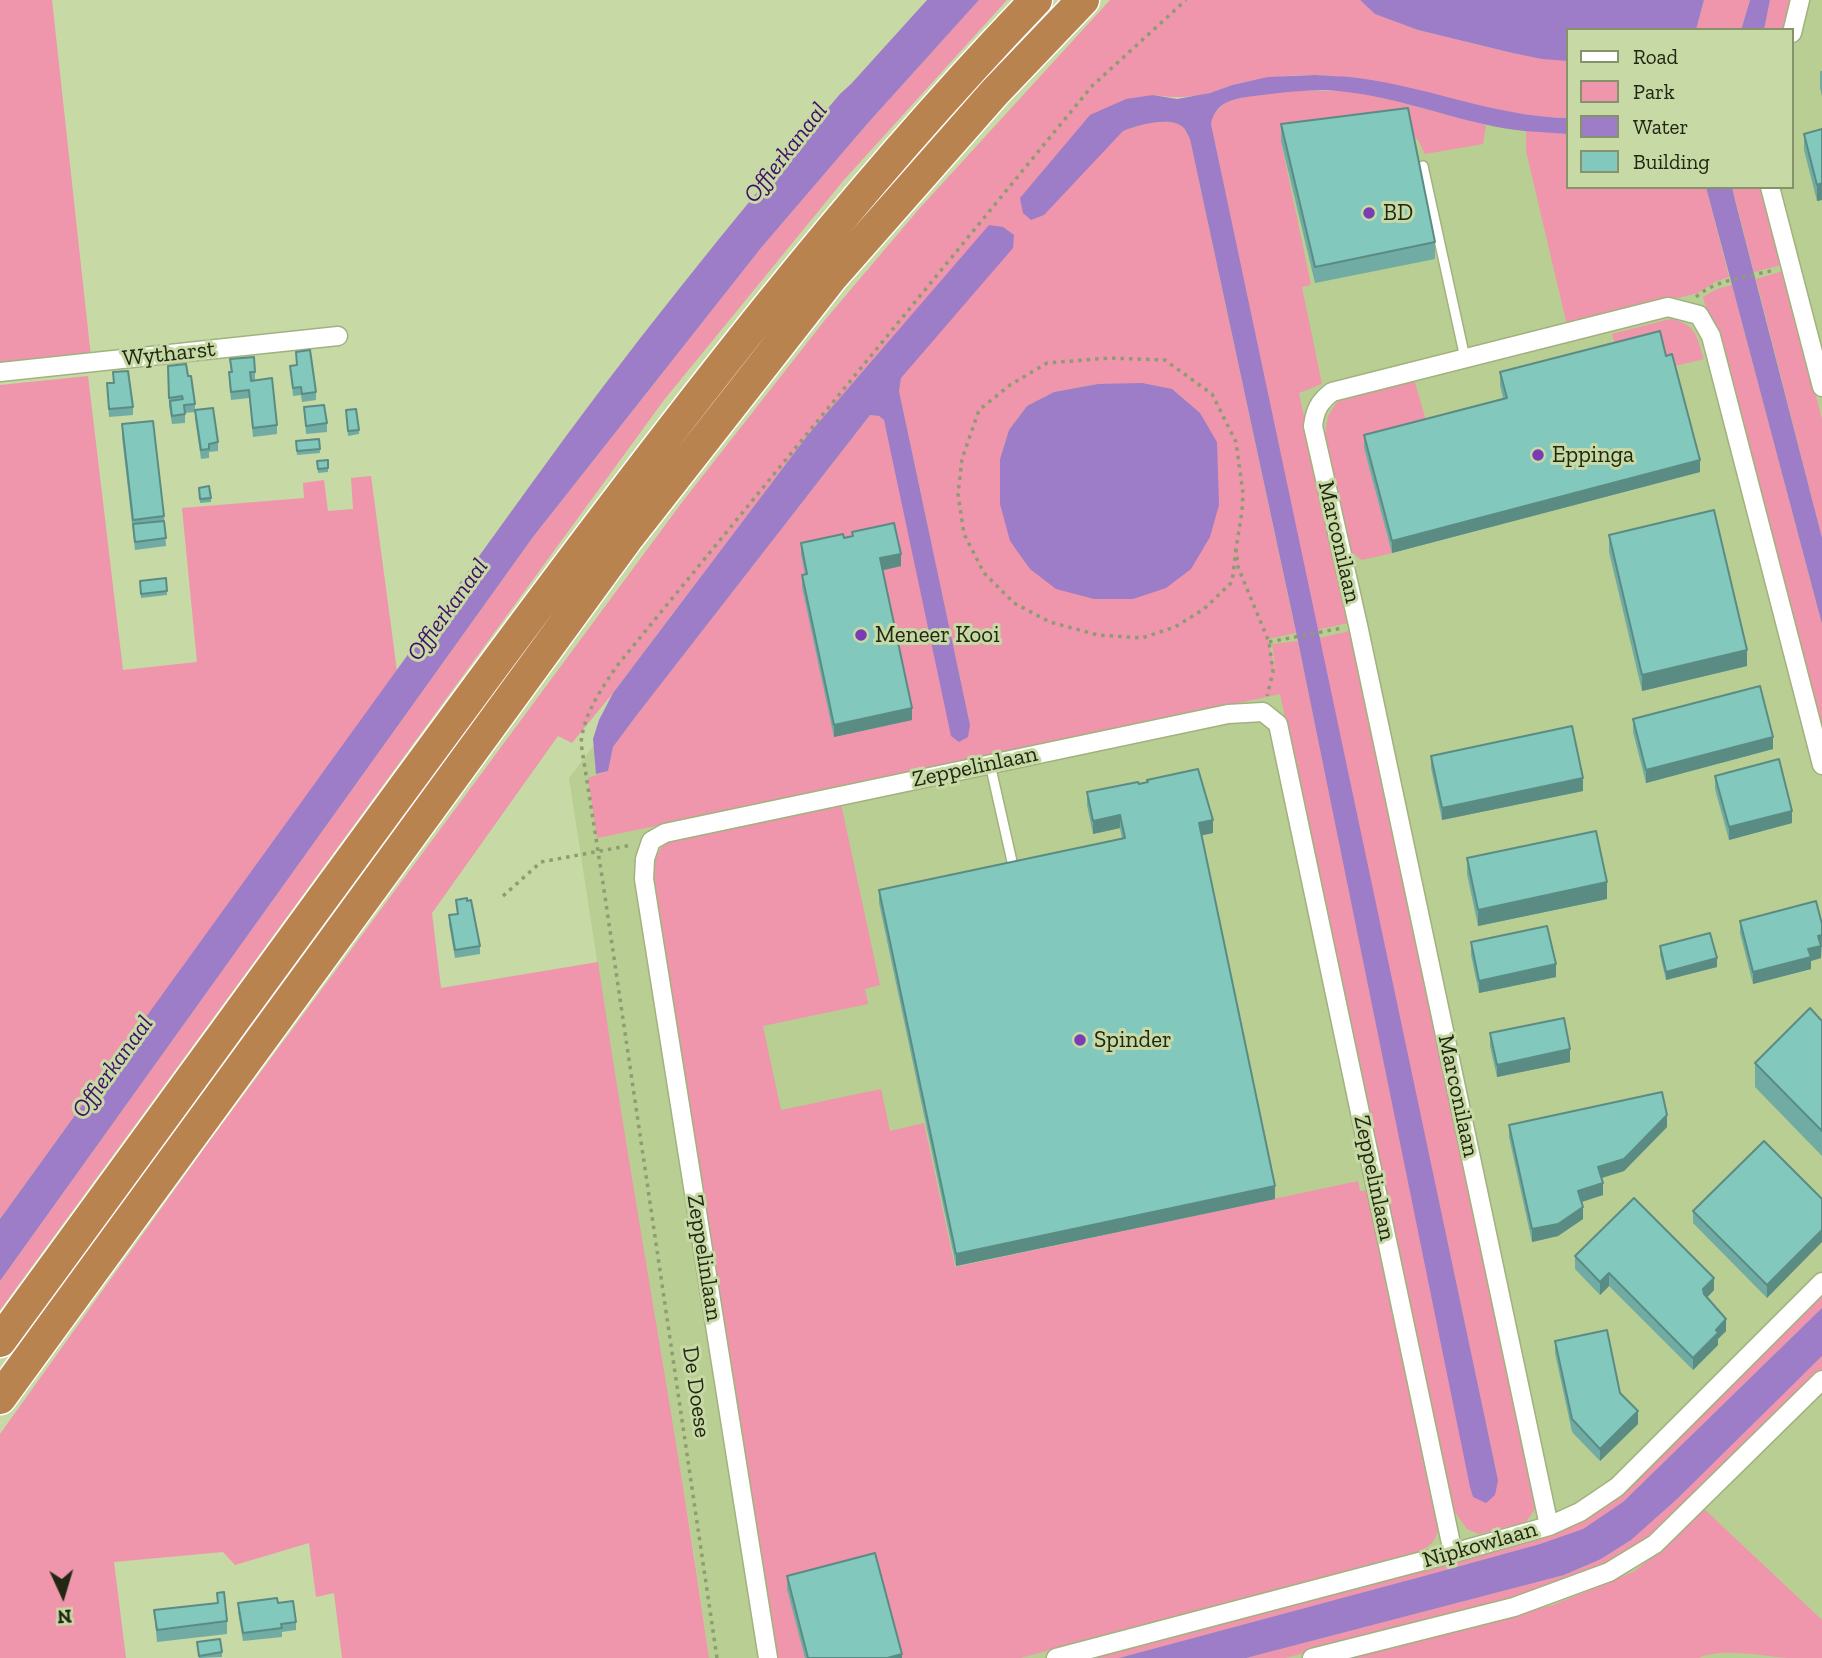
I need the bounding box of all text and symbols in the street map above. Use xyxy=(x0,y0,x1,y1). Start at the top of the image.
legend xyxy=(1566,28,1794,189)
text: Road xyxy=(1633,44,1678,69)
text: Park xyxy=(1633,79,1675,104)
water label: Offierkanaal xyxy=(738,97,834,209)
text: Water xyxy=(1633,114,1688,139)
text: Building xyxy=(1633,149,1710,174)
place label: BD xyxy=(1383,199,1413,227)
marker: BD xyxy=(1361,205,1377,221)
street label: Wytharst xyxy=(121,335,217,373)
place label: Eppinga xyxy=(1552,441,1634,469)
marker: Eppinga xyxy=(1530,447,1546,463)
street label: Marconilaan xyxy=(1312,478,1366,606)
water label: Offierkanaal xyxy=(401,553,495,667)
place label: Meneer Kooi xyxy=(875,621,1000,649)
marker: Meneer Kooi xyxy=(853,627,869,643)
street label: Zeppelinlaan xyxy=(910,740,1040,794)
water label: Offierkanaal xyxy=(66,1010,160,1124)
place label: Spinder xyxy=(1094,1026,1172,1054)
marker: Spinder xyxy=(1072,1032,1088,1048)
street label: Marconilaan xyxy=(1432,1032,1484,1160)
street label: Zeppelinlaan xyxy=(1347,1113,1401,1243)
street label: Zeppelinlaan xyxy=(680,1193,728,1323)
street label: De Doese xyxy=(676,1345,716,1439)
street label: Nipkowlaan xyxy=(1420,1516,1540,1574)
north arrow xyxy=(28,1560,98,1630)
text: N xyxy=(56,1604,73,1628)

